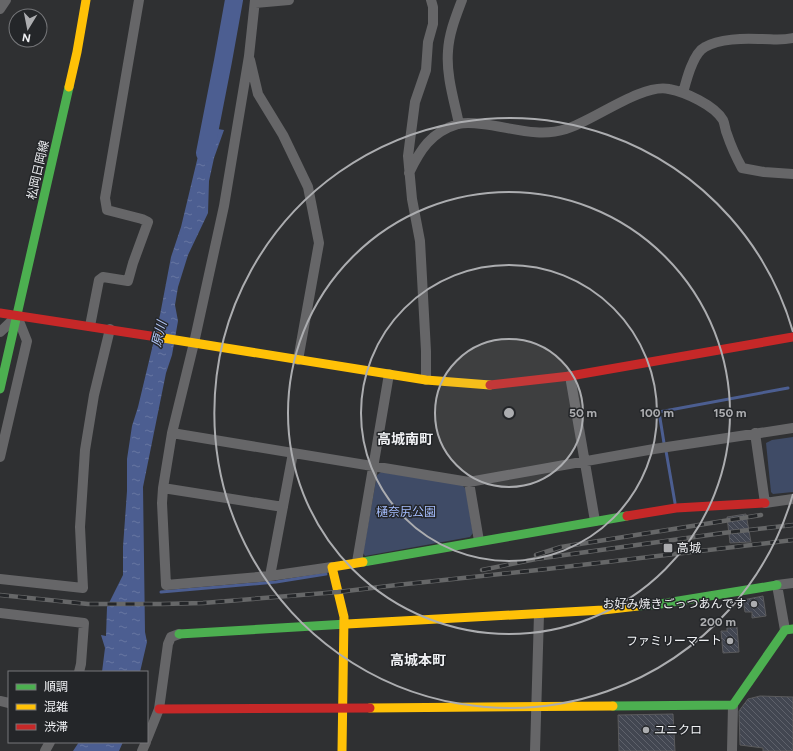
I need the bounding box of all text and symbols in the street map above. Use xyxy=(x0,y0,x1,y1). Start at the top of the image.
north arrow xyxy=(8,8,48,48)
text: N xyxy=(21,30,32,44)
street label: 松岡日岡線 xyxy=(24,139,52,201)
water label: 原川 xyxy=(149,318,170,348)
centre of rings xyxy=(502,406,516,420)
text: 50 m xyxy=(569,406,597,420)
text: 100 m xyxy=(640,406,674,420)
text: 150 m xyxy=(713,406,747,420)
district label: 高城南町 xyxy=(377,431,433,448)
park label: 樋奈尻公園 xyxy=(376,505,436,519)
place label: 高城 xyxy=(677,541,701,555)
marker: 高城 xyxy=(662,542,674,554)
place label: お好み焼きごっつあんです xyxy=(603,597,746,611)
marker: お好み焼きごっつあんです xyxy=(749,599,759,609)
text: 200 m xyxy=(700,615,736,629)
place label: ファミリーマート xyxy=(626,634,722,648)
marker: ファミリーマート xyxy=(725,636,735,646)
district label: 高城本町 xyxy=(390,652,446,669)
legend xyxy=(8,671,148,743)
text: 順調 xyxy=(44,680,68,694)
text: 混雑 xyxy=(44,700,68,714)
text: 渋滞 xyxy=(44,720,68,734)
place label: ユニクロ xyxy=(654,723,702,737)
marker: ユニクロ xyxy=(641,725,651,735)

